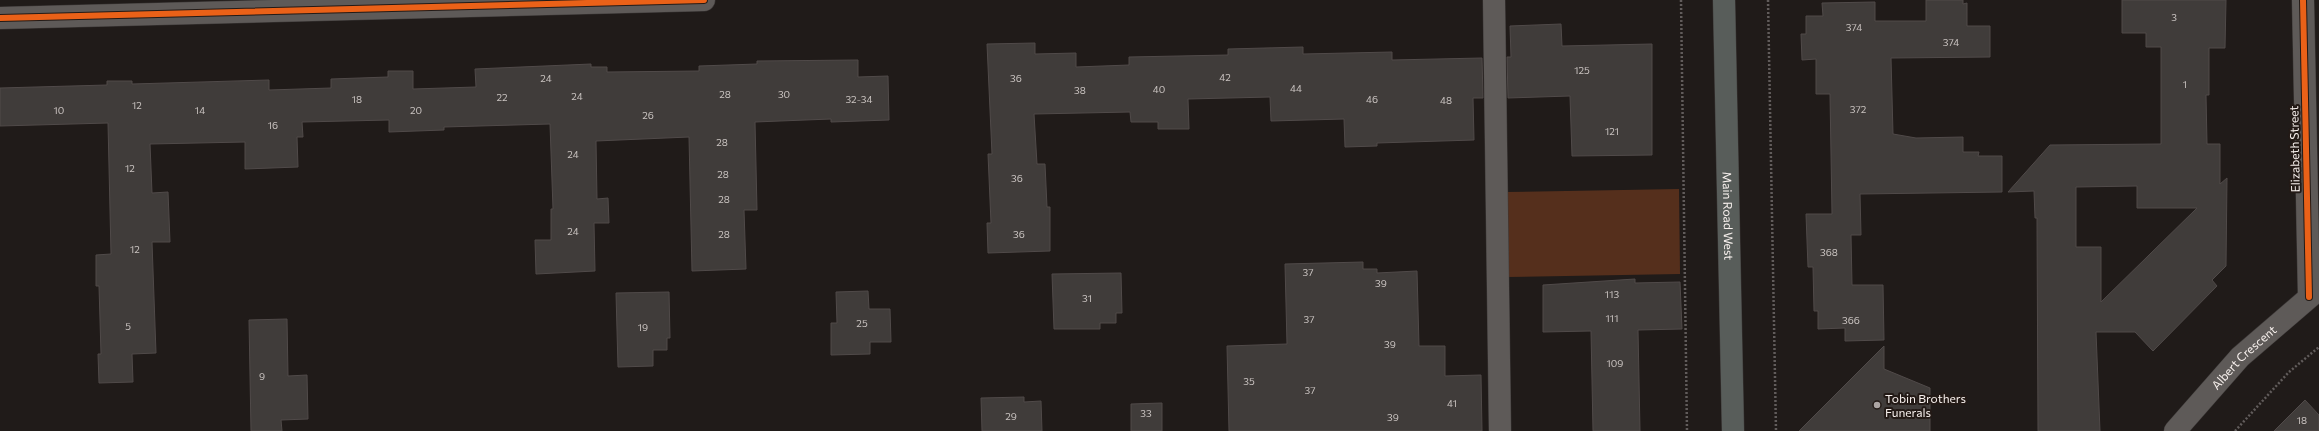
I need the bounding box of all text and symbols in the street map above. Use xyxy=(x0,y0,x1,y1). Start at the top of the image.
house number: 3 xyxy=(2171,11,2177,23)
house number: 374 xyxy=(1846,21,1862,33)
house number: 374 xyxy=(1943,36,1959,48)
house number: 125 xyxy=(1574,64,1590,76)
house number: 42 xyxy=(1219,71,1231,83)
house number: 24 xyxy=(540,72,552,84)
house number: 36 xyxy=(1010,72,1022,84)
house number: 1 xyxy=(2183,78,2187,90)
house number: 44 xyxy=(1290,82,1302,94)
house number: 40 xyxy=(1153,83,1165,95)
house number: 38 xyxy=(1074,84,1086,96)
house number: 28 xyxy=(719,88,731,100)
house number: 30 xyxy=(778,88,790,100)
house number: 24 xyxy=(571,90,583,102)
house number: 22 xyxy=(496,91,508,103)
house number: 18 xyxy=(352,93,362,105)
house number: 32-34 xyxy=(845,93,873,105)
house number: 46 xyxy=(1366,93,1378,105)
house number: 48 xyxy=(1440,94,1452,106)
house number: 12 xyxy=(132,99,142,111)
house number: 372 xyxy=(1850,103,1867,115)
house number: 10 xyxy=(54,104,64,116)
house number: 14 xyxy=(195,104,205,116)
house number: 20 xyxy=(410,104,422,116)
street label: Elizabeth Street xyxy=(2286,105,2302,193)
house number: 26 xyxy=(642,109,654,121)
house number: 16 xyxy=(268,119,278,131)
house number: 121 xyxy=(1605,125,1619,137)
house number: 28 xyxy=(716,136,728,148)
house number: 24 xyxy=(567,148,579,160)
house number: 12 xyxy=(125,162,135,174)
house number: 28 xyxy=(717,168,729,180)
house number: 36 xyxy=(1011,172,1023,184)
street label: Main Road West xyxy=(1721,172,1736,260)
house number: 28 xyxy=(718,193,730,205)
house number: 24 xyxy=(567,225,579,237)
house number: 28 xyxy=(718,228,730,240)
house number: 36 xyxy=(1013,228,1025,240)
house number: 12 xyxy=(130,243,140,255)
house number: 368 xyxy=(1820,246,1838,258)
house number: 37 xyxy=(1303,266,1313,278)
house number: 39 xyxy=(1375,277,1387,289)
house number: 113 xyxy=(1605,288,1619,300)
house number: 31 xyxy=(1082,292,1092,304)
house number: 111 xyxy=(1606,312,1618,324)
house number: 37 xyxy=(1304,313,1314,325)
house number: 366 xyxy=(1842,314,1860,326)
house number: 25 xyxy=(856,317,868,329)
house number: 5 xyxy=(125,320,131,332)
house number: 19 xyxy=(638,321,648,333)
street label: Albert Crescent xyxy=(2208,322,2279,392)
house number: 39 xyxy=(1384,338,1396,350)
house number: 109 xyxy=(1607,357,1623,369)
house number: 9 xyxy=(259,370,265,382)
house number: 35 xyxy=(1243,375,1255,387)
house number: 37 xyxy=(1305,384,1315,396)
place label: Tobin Brothers Funerals xyxy=(1885,391,1966,419)
house number: 41 xyxy=(1447,397,1457,409)
marker: Tobin Brothers Funerals xyxy=(1872,400,1882,410)
house number: 33 xyxy=(1140,407,1152,419)
house number: 29 xyxy=(1005,410,1017,422)
house number: 39 xyxy=(1387,411,1399,423)
house number: 18 xyxy=(2297,414,2307,426)

